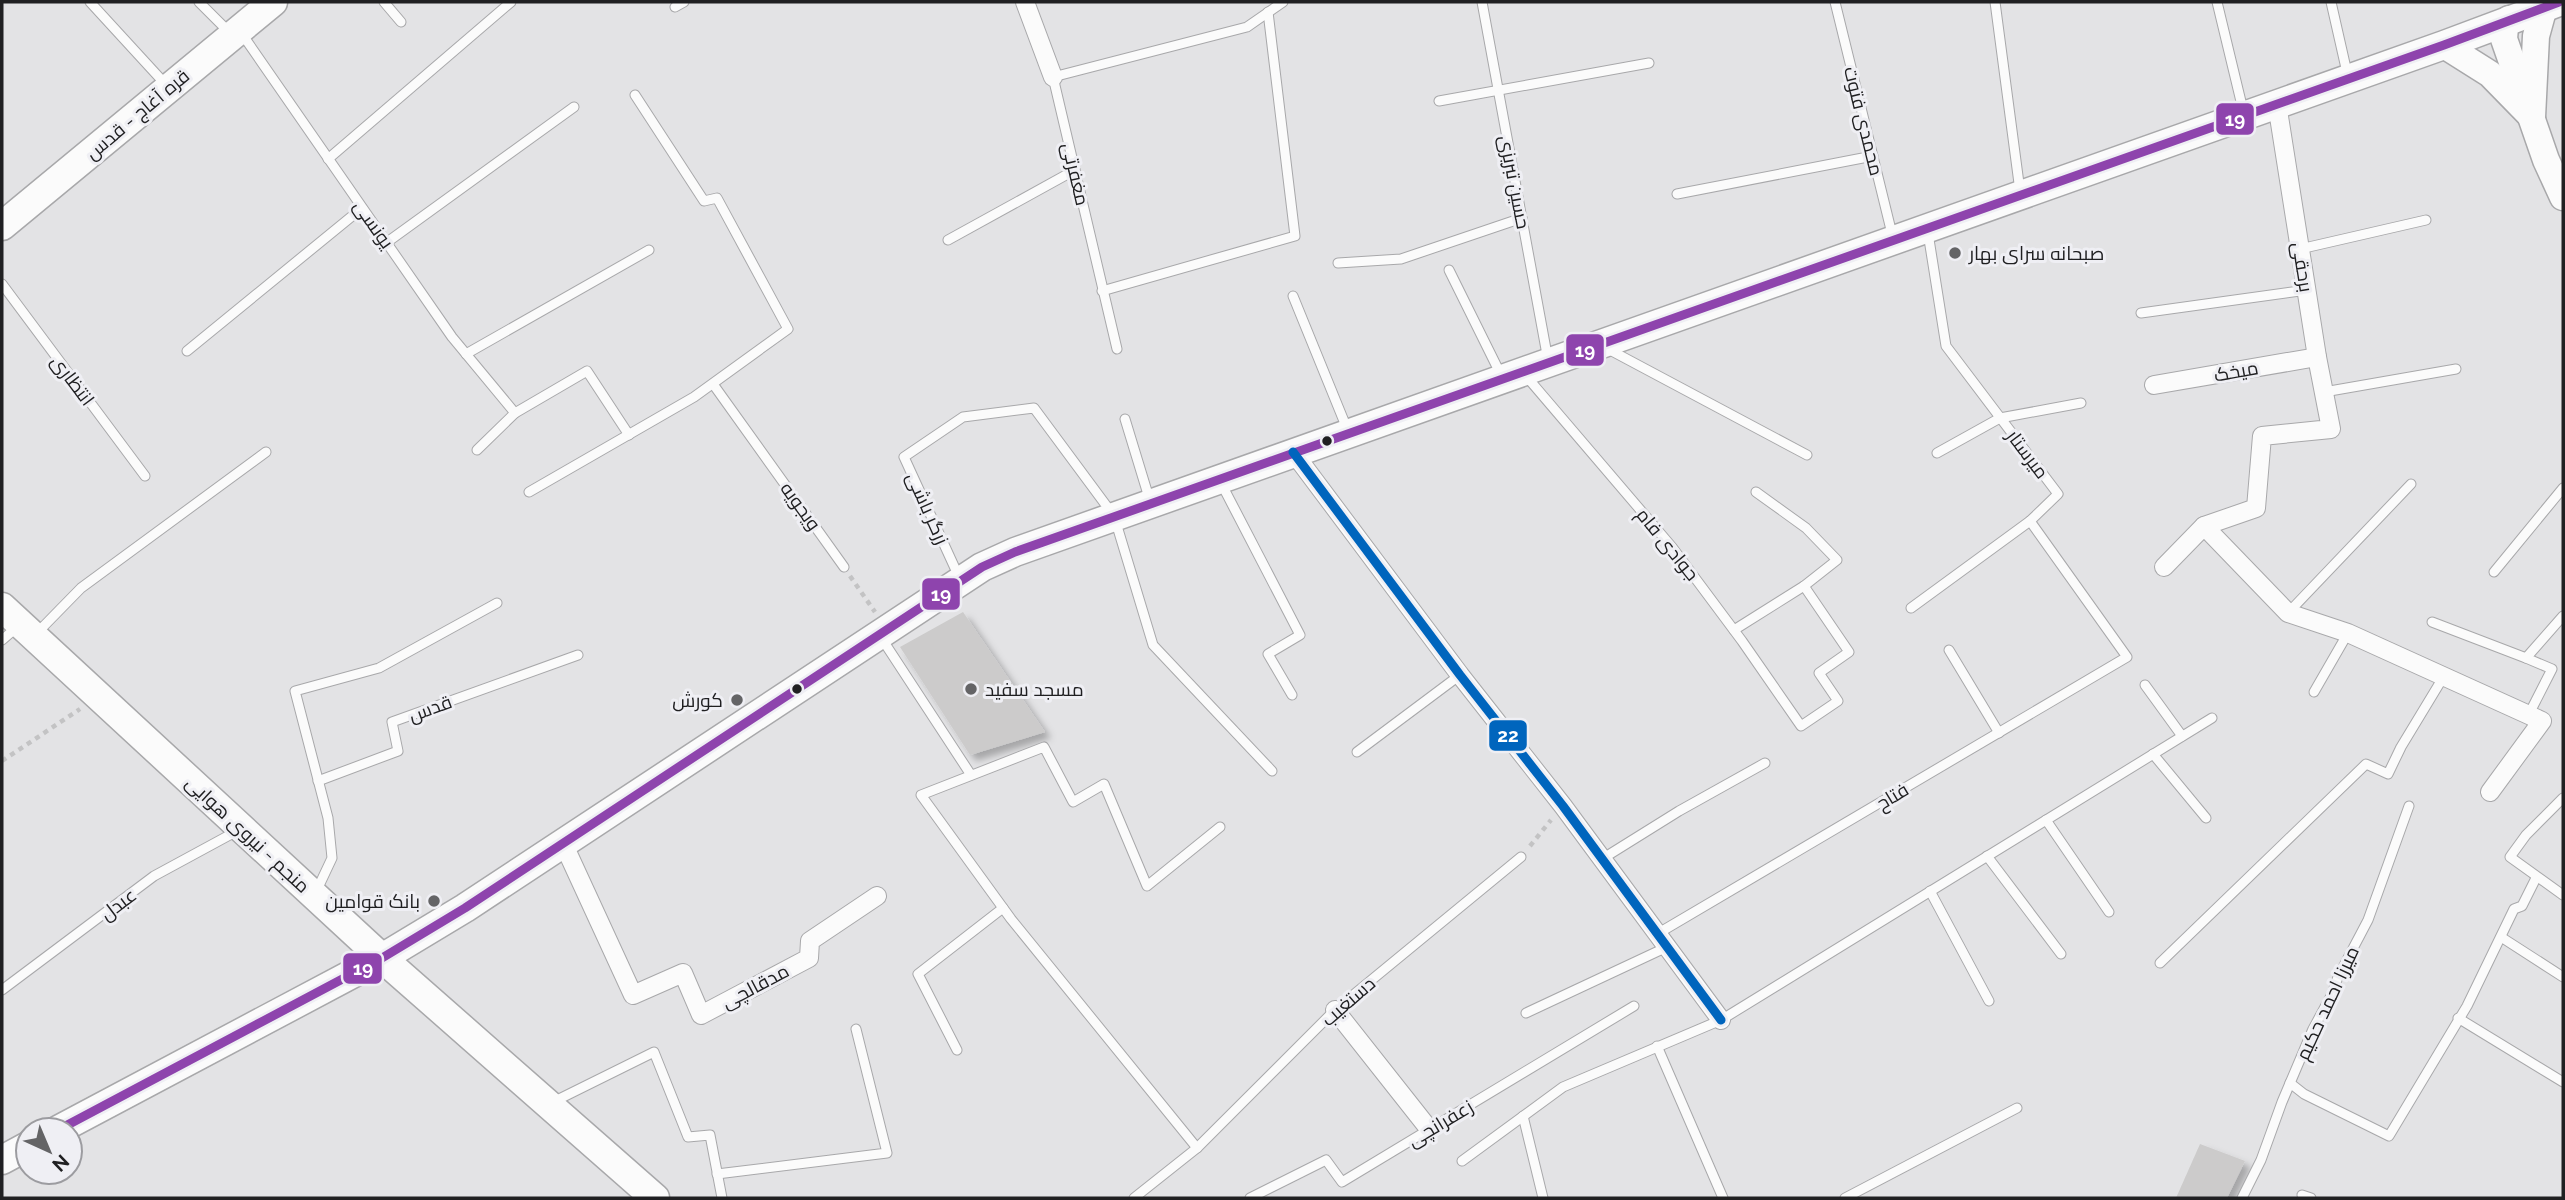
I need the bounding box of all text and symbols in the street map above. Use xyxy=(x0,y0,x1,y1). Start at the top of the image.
street label: قره آغاج - قدس xyxy=(81,64,195,166)
street label: محمدی فتوت xyxy=(1839,64,1888,178)
line badge: 19 xyxy=(2215,102,2255,136)
text: 19 xyxy=(2225,108,2245,130)
street label: حسین تبریزی xyxy=(1494,133,1535,231)
street label: مغفرتی xyxy=(1057,140,1094,208)
street label: یونسی xyxy=(349,195,399,253)
street label: برحقی xyxy=(2287,240,2318,294)
place label: صبحانه سرای بهار xyxy=(1968,242,2104,265)
marker: صبحانه سرای بهار xyxy=(1947,245,1963,261)
line badge: 19 xyxy=(1565,333,1605,367)
text: 19 xyxy=(1575,339,1595,361)
street label: انتظاری xyxy=(46,350,99,410)
street label: میخک xyxy=(2212,356,2260,386)
street label: میرستار xyxy=(2001,424,2053,483)
unlabelled marker xyxy=(1320,434,1334,448)
street label: زرگر باشی xyxy=(901,469,954,548)
street label: ویجویه xyxy=(775,478,826,535)
street label: جوادی فام xyxy=(1630,503,1704,587)
line badge: 19 xyxy=(921,577,961,611)
text: 19 xyxy=(931,583,951,605)
place label: مسجد سفید xyxy=(985,678,1084,700)
marker: مسجد سفید xyxy=(963,681,979,697)
unlabelled marker xyxy=(790,682,804,696)
place label: کورش xyxy=(672,689,723,712)
street label: قدس xyxy=(405,690,455,727)
marker: کورش xyxy=(729,692,745,708)
line badge: 22 xyxy=(1488,719,1528,752)
text: 22 xyxy=(1497,724,1519,746)
street label: منجم - نیروی هوایی xyxy=(180,771,314,899)
street label: فتاح xyxy=(1872,778,1914,817)
street label: عبدل xyxy=(96,883,141,926)
place label: بانک قوامین xyxy=(325,890,420,913)
marker: بانک قوامین xyxy=(426,893,442,909)
street label: میرزا احمد حکیم xyxy=(2291,943,2366,1065)
line badge: 19 xyxy=(342,952,383,985)
text: 19 xyxy=(353,957,373,979)
street label: مدقالچی xyxy=(718,959,793,1015)
street label: دستغیب xyxy=(1317,972,1379,1030)
street label: زعفرانچی xyxy=(1403,1095,1478,1153)
north arrow xyxy=(14,1116,84,1186)
text: N xyxy=(48,1150,74,1176)

